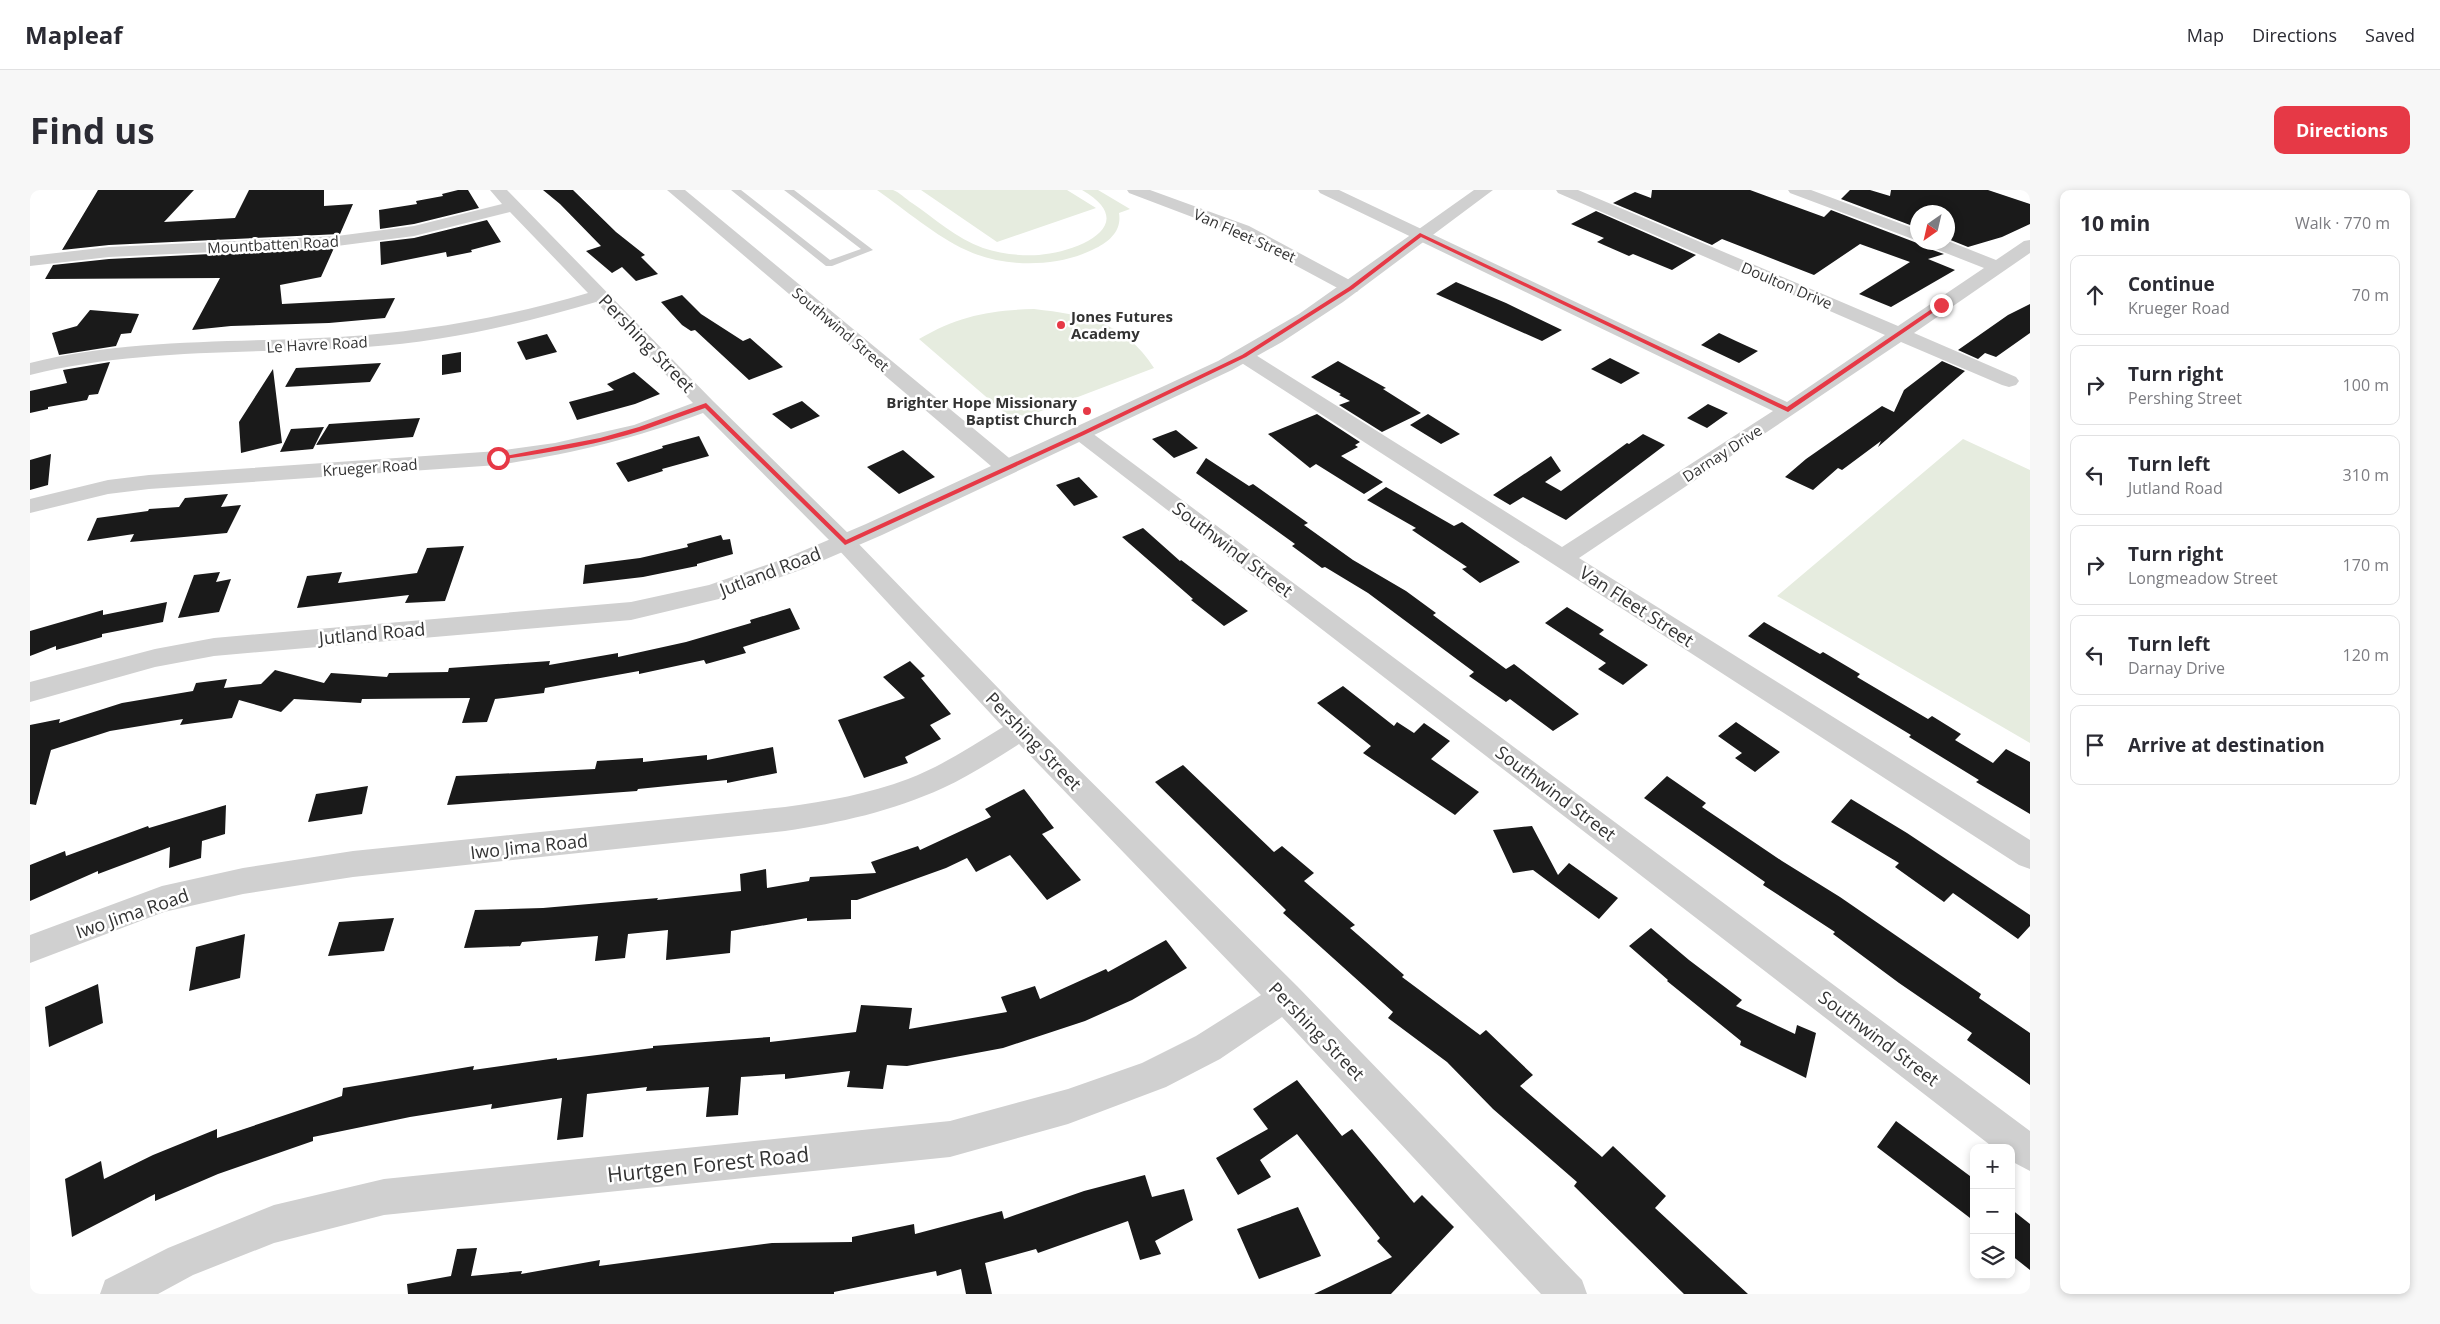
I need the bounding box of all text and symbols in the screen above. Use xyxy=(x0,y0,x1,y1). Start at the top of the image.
text: Mapleaf xyxy=(25,18,123,51)
text: Map xyxy=(2187,23,2224,47)
text: Directions xyxy=(2252,23,2337,47)
text: Saved xyxy=(2365,23,2415,47)
button: Directions xyxy=(2274,106,2410,154)
text: Find us xyxy=(30,107,155,154)
street label: Van Fleet Street xyxy=(1191,204,1299,266)
north arrow xyxy=(1910,205,1955,250)
text: 10 min xyxy=(2080,209,2150,237)
text: Walk · 770 m xyxy=(2295,212,2390,234)
street label: Mountbatten Road xyxy=(207,231,339,257)
street label: Doulton Drive xyxy=(1738,257,1836,313)
text: Continue xyxy=(2128,271,2215,297)
icon: ahead xyxy=(2081,281,2109,309)
street label: Southwind Street xyxy=(788,283,894,375)
text: 70 m xyxy=(2352,284,2389,306)
street label: Pershing Street xyxy=(594,289,700,397)
route end xyxy=(1930,294,1953,317)
text: Krueger Road xyxy=(2128,297,2230,319)
place label: Jones Futures Academy xyxy=(1069,306,1173,343)
marker: Jones Futures Academy xyxy=(1055,319,1067,331)
street label: Le Havre Road xyxy=(266,331,368,357)
text: Turn right xyxy=(2128,361,2223,387)
icon: right xyxy=(2081,371,2109,399)
text: 100 m xyxy=(2343,374,2389,396)
text: Pershing Street xyxy=(2128,387,2242,409)
place label: Brighter Hope Missionary Baptist Church xyxy=(886,392,1077,429)
marker: Brighter Hope Missionary Baptist Church xyxy=(1081,405,1093,417)
street label: Darnay Drive xyxy=(1678,420,1766,486)
route start xyxy=(487,447,510,470)
text: Turn left xyxy=(2128,451,2210,477)
street label: Krueger Road xyxy=(322,454,418,480)
icon: left xyxy=(2081,461,2109,489)
text: 310 m xyxy=(2343,464,2389,486)
text: Jutland Road xyxy=(2128,477,2223,499)
street label: Southwind Street xyxy=(1168,496,1298,602)
street label: Jutland Road xyxy=(714,541,824,602)
text: Turn right xyxy=(2128,541,2223,567)
icon: right xyxy=(2081,551,2109,579)
text: 170 m xyxy=(2343,554,2389,576)
street label: Van Fleet Street xyxy=(1575,560,1699,652)
text: Longmeadow Street xyxy=(2128,567,2278,589)
street label: Jutland Road xyxy=(316,616,426,650)
text: Turn left xyxy=(2128,631,2210,657)
icon: left xyxy=(2081,641,2109,669)
text: 120 m xyxy=(2343,644,2389,666)
text: Darnay Drive xyxy=(2128,657,2225,679)
street label: Pershing Street xyxy=(981,687,1087,795)
icon: arrive xyxy=(2081,731,2109,759)
text: Arrive at destination xyxy=(2128,732,2325,758)
street label: Southwind Street xyxy=(1491,740,1621,846)
street label: Iwo Jima Road xyxy=(469,828,589,864)
street label: Iwo Jima Road xyxy=(72,882,192,944)
street label: Pershing Street xyxy=(1264,977,1370,1085)
street label: Southwind Street xyxy=(1814,985,1944,1091)
street label: Hurtgen Forest Road xyxy=(606,1139,810,1189)
map controls xyxy=(1970,1144,2015,1279)
button: + xyxy=(1970,1144,2015,1189)
button: − xyxy=(1970,1189,2015,1234)
button: layers xyxy=(1970,1234,2015,1279)

